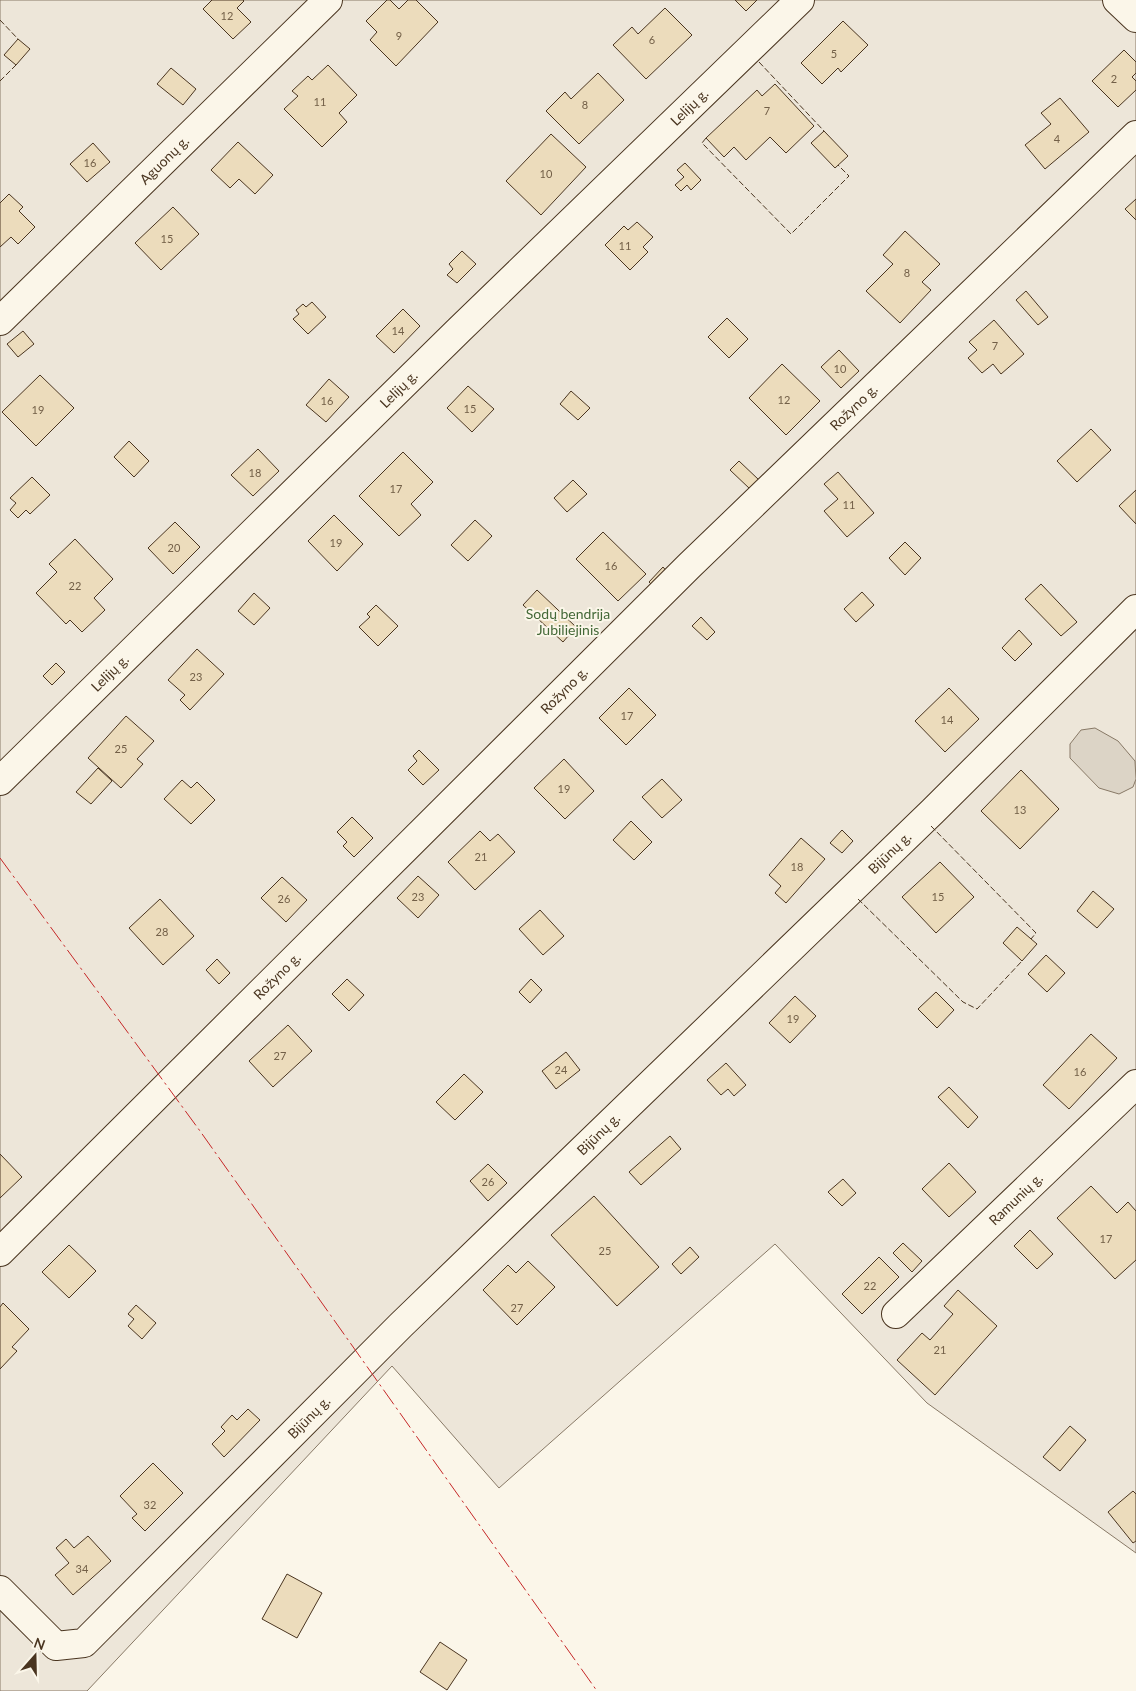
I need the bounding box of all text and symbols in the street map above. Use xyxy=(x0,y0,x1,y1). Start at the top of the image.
house number: 12 xyxy=(221,9,233,22)
house number: 9 xyxy=(396,29,402,42)
house number: 6 xyxy=(649,33,655,46)
house number: 5 xyxy=(831,47,837,60)
house number: 2 xyxy=(1111,72,1117,85)
street label: Lelijų g. xyxy=(666,85,711,129)
house number: 11 xyxy=(314,95,326,108)
house number: 8 xyxy=(582,98,588,111)
house number: 7 xyxy=(764,104,770,117)
street label: Aguonų g. xyxy=(136,132,192,188)
house number: 4 xyxy=(1054,132,1061,145)
house number: 16 xyxy=(84,156,96,169)
house number: 10 xyxy=(540,167,553,180)
house number: 15 xyxy=(161,232,173,245)
house number: 11 xyxy=(619,239,631,252)
house number: 8 xyxy=(904,266,910,279)
house number: 14 xyxy=(392,324,405,337)
house number: 7 xyxy=(992,339,998,352)
house number: 10 xyxy=(834,362,847,375)
street label: Lelijų g. xyxy=(376,367,421,411)
street label: Rožyno g. xyxy=(826,380,881,434)
house number: 12 xyxy=(778,393,790,406)
house number: 16 xyxy=(321,394,333,407)
house number: 15 xyxy=(464,402,476,415)
house number: 19 xyxy=(32,403,44,416)
house number: 18 xyxy=(249,466,261,479)
house number: 17 xyxy=(390,482,402,495)
house number: 11 xyxy=(843,498,855,511)
house number: 19 xyxy=(330,536,342,549)
house number: 20 xyxy=(168,541,181,554)
house number: 16 xyxy=(605,559,617,572)
house number: 22 xyxy=(69,579,81,592)
park label: Sodų bendrija Jubiliejinis xyxy=(526,605,610,638)
street label: Lelijų g. xyxy=(87,650,132,695)
street label: Rožyno g. xyxy=(537,663,591,717)
house number: 23 xyxy=(190,670,202,683)
house number: 17 xyxy=(621,709,633,722)
house number: 14 xyxy=(941,713,954,726)
house number: 25 xyxy=(115,742,127,755)
house number: 19 xyxy=(558,782,570,795)
house number: 13 xyxy=(1014,803,1026,816)
street label: Bijūnų g. xyxy=(864,828,914,877)
house number: 21 xyxy=(475,850,487,863)
house number: 18 xyxy=(791,860,803,873)
house number: 23 xyxy=(412,890,424,903)
house number: 15 xyxy=(932,890,944,903)
house number: 26 xyxy=(278,892,290,905)
house number: 28 xyxy=(156,925,168,938)
street label: Rožyno g. xyxy=(250,949,304,1003)
house number: 19 xyxy=(787,1012,799,1025)
house number: 27 xyxy=(274,1049,286,1062)
house number: 24 xyxy=(555,1063,568,1076)
house number: 16 xyxy=(1074,1065,1086,1078)
street label: Bijūnų g. xyxy=(573,1109,623,1158)
street label: Ramunių g. xyxy=(985,1169,1046,1228)
house number: 26 xyxy=(482,1175,494,1188)
house number: 17 xyxy=(1100,1232,1112,1245)
house number: 25 xyxy=(599,1244,611,1257)
house number: 22 xyxy=(864,1279,876,1292)
house number: 27 xyxy=(511,1301,523,1314)
house number: 21 xyxy=(934,1343,946,1356)
street label: Bijūnų g. xyxy=(284,1392,333,1442)
house number: 32 xyxy=(144,1498,156,1511)
house number: 34 xyxy=(76,1562,89,1575)
north arrow xyxy=(10,1631,60,1681)
text: N xyxy=(32,1633,48,1653)

